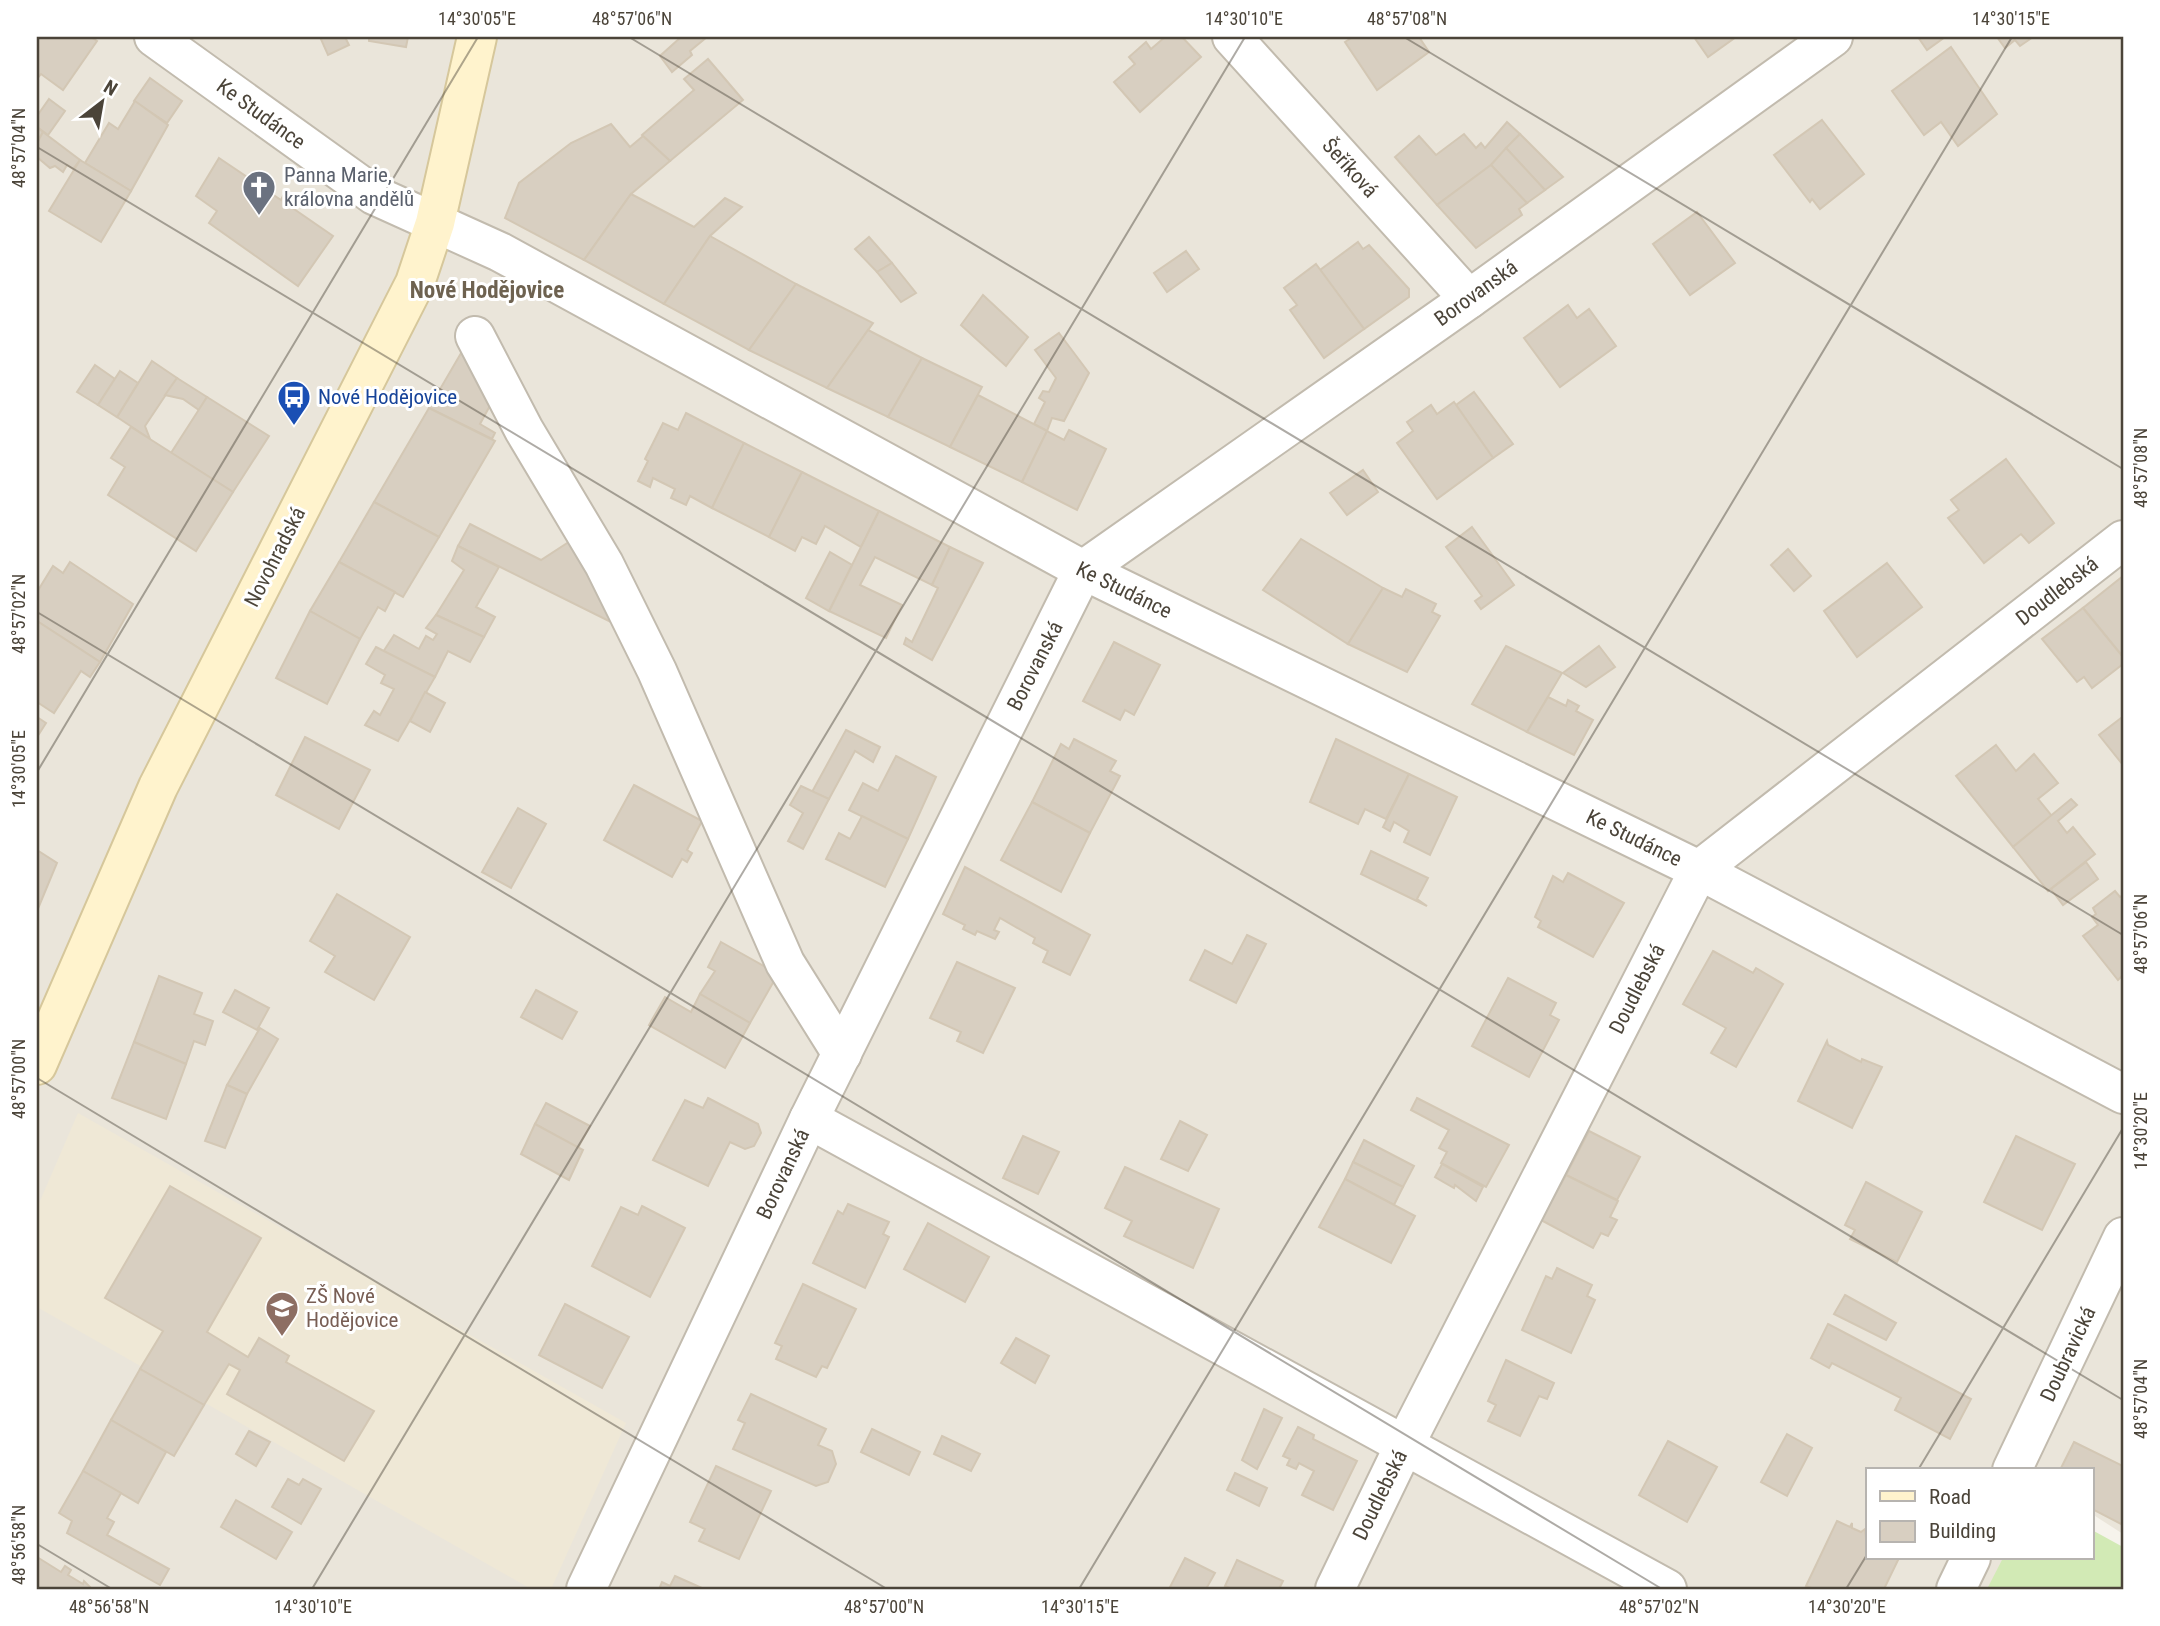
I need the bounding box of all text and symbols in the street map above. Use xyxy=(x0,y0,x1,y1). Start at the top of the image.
text: 14°30'05"E xyxy=(438,8,516,29)
text: 48°57'06"N xyxy=(592,8,672,29)
text: 14°30'10"E xyxy=(1205,8,1283,29)
text: 48°57'08"N xyxy=(1367,8,1447,29)
text: 14°30'15"E xyxy=(1972,8,2050,29)
north arrow xyxy=(66,66,136,136)
street label: Ke Studánce xyxy=(212,74,310,154)
text: N xyxy=(100,75,121,101)
text: 48°57'04"N xyxy=(8,108,29,188)
street label: Šeříková xyxy=(1317,134,1383,202)
place label: Panna Marie, královna andělů xyxy=(284,163,414,211)
church icon: Panna Marie, královna andělů xyxy=(240,168,278,217)
street label: Borovanská xyxy=(1430,255,1522,331)
district label: Nové Hodějovice xyxy=(410,277,564,304)
bus stop icon: Nové Hodějovice xyxy=(275,378,313,427)
place label: Nové Hodějovice xyxy=(318,385,457,409)
text: 48°57'08"N xyxy=(2130,428,2151,508)
street label: Novohradská xyxy=(240,503,310,611)
street label: Doudlebská xyxy=(2011,552,2103,630)
street label: Ke Studánce xyxy=(1072,557,1176,623)
text: 48°57'02"N xyxy=(8,574,29,654)
street label: Borovanská xyxy=(1002,617,1068,715)
text: 14°30'05"E xyxy=(8,730,29,808)
street label: Ke Studánce xyxy=(1582,805,1686,871)
text: 48°57'06"N xyxy=(2130,894,2151,974)
street label: Doudlebská xyxy=(1604,940,1670,1038)
text: 48°57'00"N xyxy=(8,1039,29,1119)
text: 14°30'20"E xyxy=(2130,1092,2151,1170)
street label: Borovanská xyxy=(752,1125,814,1223)
place label: ZŠ Nové Hodějovice xyxy=(306,1284,398,1332)
school or university icon: ZŠ Nové Hodějovice xyxy=(263,1289,301,1338)
street label: Doubravická xyxy=(2036,1303,2100,1405)
text: 48°57'04"N xyxy=(2130,1359,2151,1439)
street label: Doudlebská xyxy=(1348,1446,1412,1544)
legend xyxy=(1866,1468,2094,1560)
text: Road xyxy=(1929,1485,1971,1509)
text: 48°56'58"N xyxy=(8,1505,29,1585)
text: Building xyxy=(1929,1519,1996,1543)
text: 48°56'58"N xyxy=(69,1596,149,1617)
text: 14°30'10"E xyxy=(274,1596,352,1617)
text: 48°57'00"N xyxy=(844,1596,924,1617)
text: 14°30'15"E xyxy=(1041,1596,1119,1617)
text: 48°57'02"N xyxy=(1619,1596,1699,1617)
text: 14°30'20"E xyxy=(1808,1596,1886,1617)

